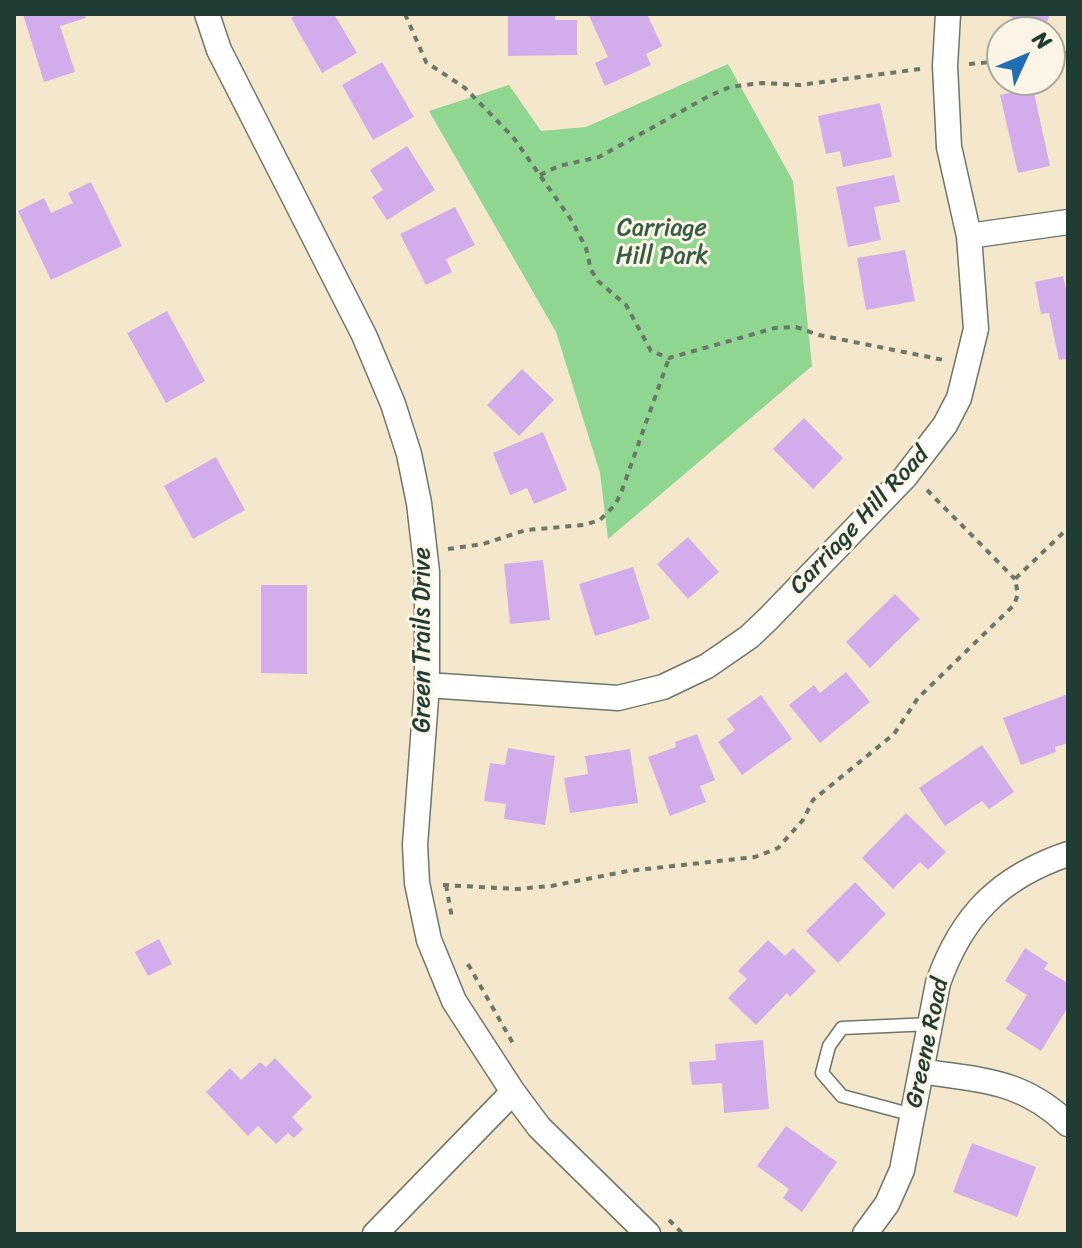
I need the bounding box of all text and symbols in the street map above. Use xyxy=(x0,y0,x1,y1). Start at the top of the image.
north arrow xyxy=(986,16,1066,96)
text: N xyxy=(1023,21,1062,59)
park label: Carriage Hill Park xyxy=(616,215,708,271)
street label: Carriage Hill Road xyxy=(784,441,936,601)
street label: Green Trails Drive xyxy=(409,547,437,733)
street label: Greene Road xyxy=(900,976,956,1110)

